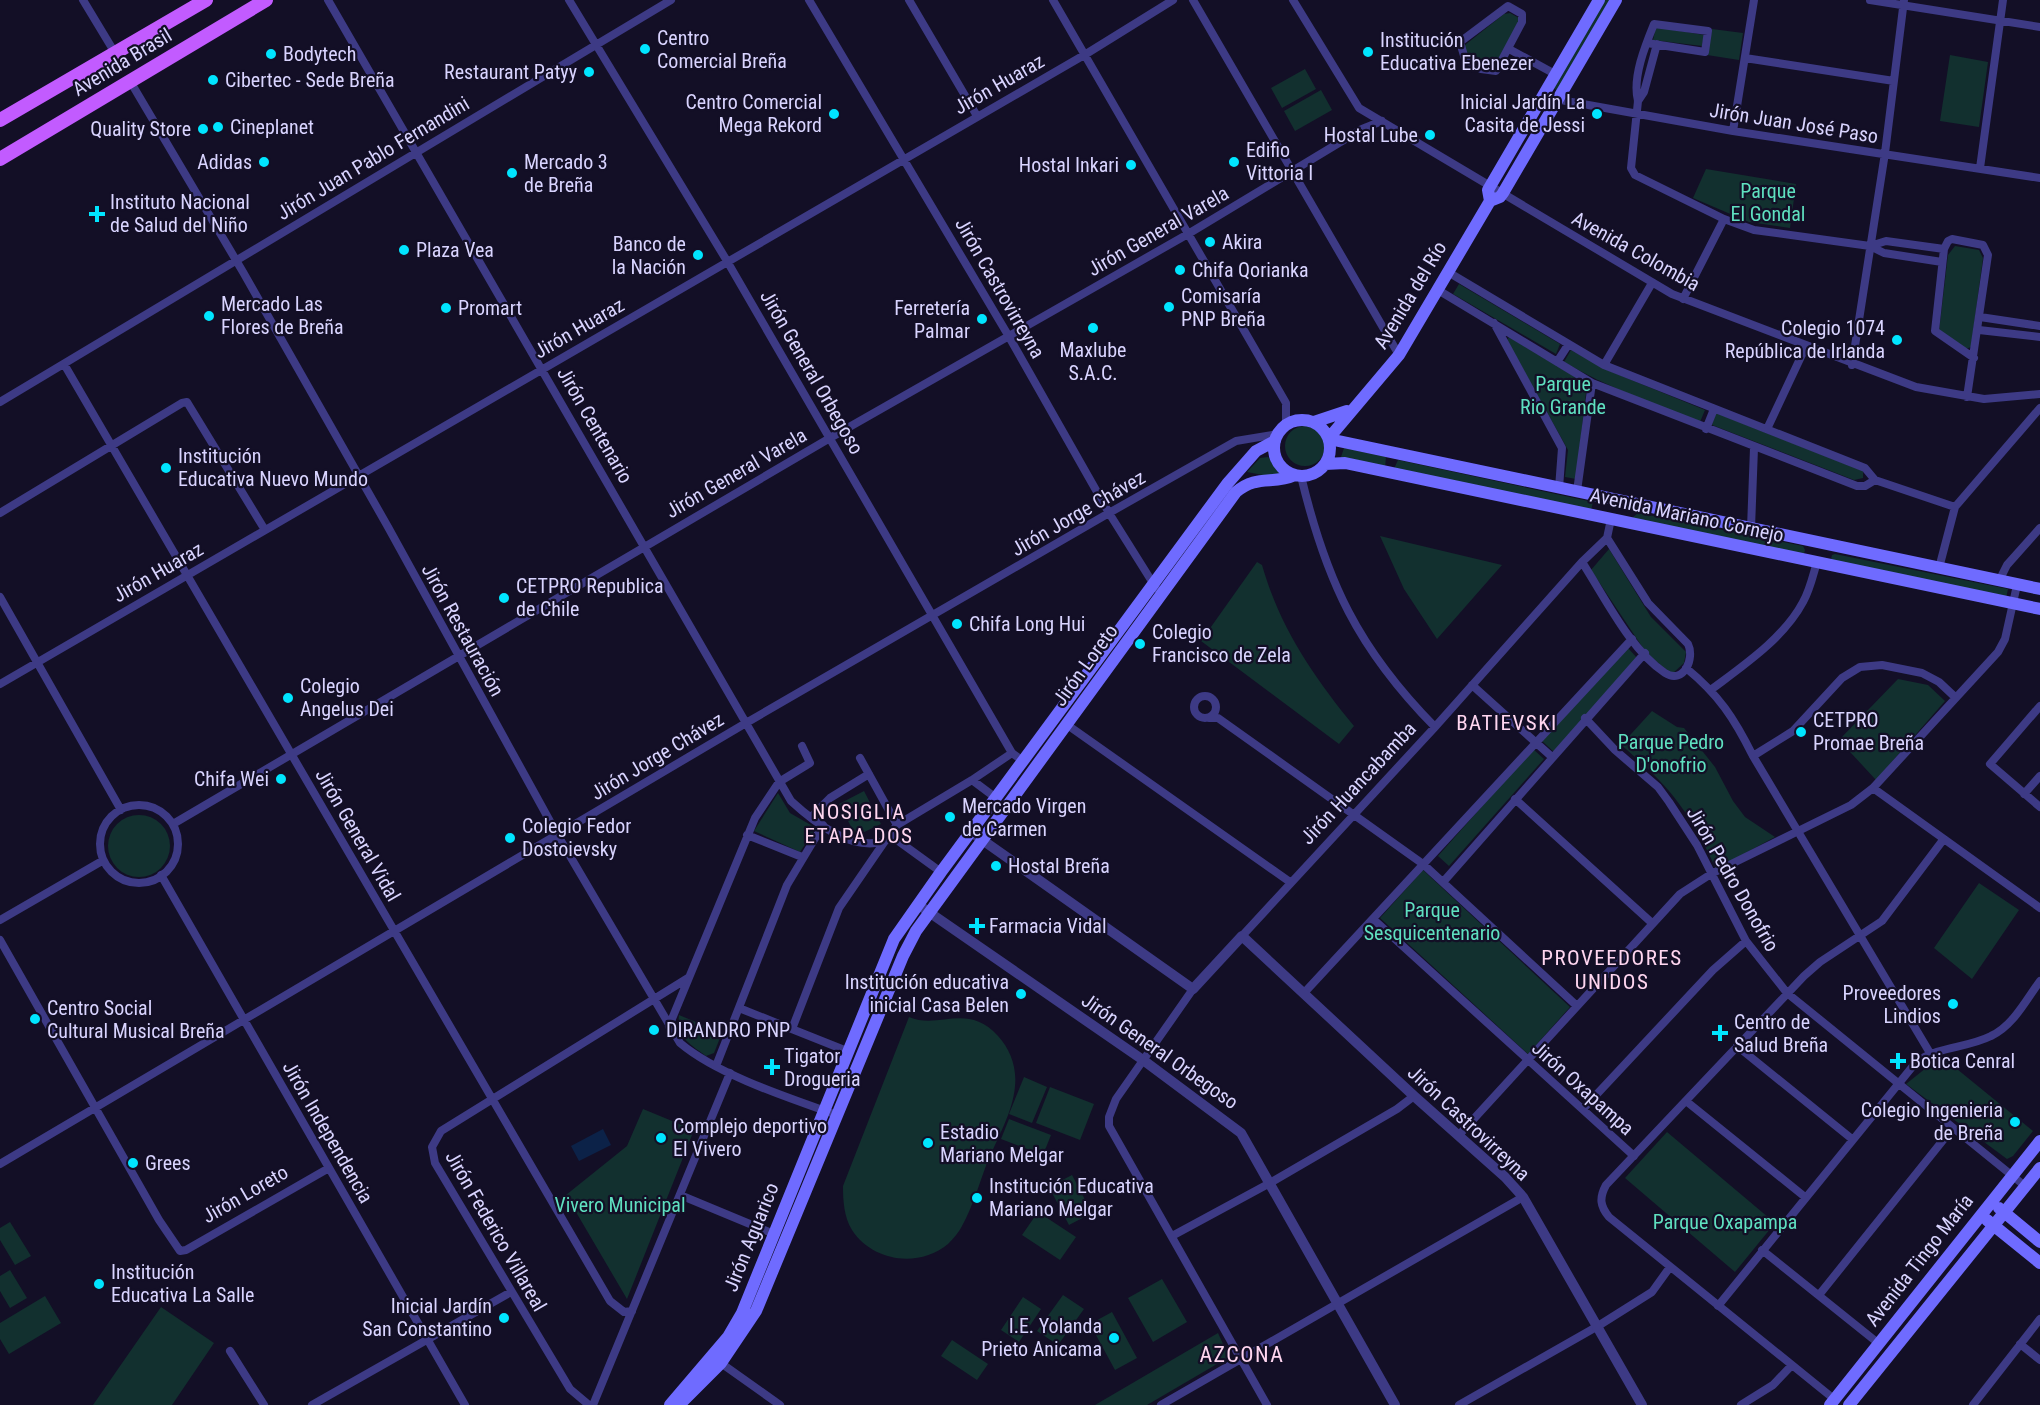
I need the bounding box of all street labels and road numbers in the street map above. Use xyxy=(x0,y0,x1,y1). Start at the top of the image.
street label: Avenida Brasil xyxy=(68,23,176,101)
street label: Jirón Huaraz xyxy=(950,49,1048,119)
street label: Jirón Juan Pablo Fernandini xyxy=(273,91,473,225)
street label: Jirón Juan José Paso xyxy=(1708,98,1880,148)
street label: Jirón General Varela xyxy=(1083,181,1233,281)
street label: Avenida Colombia xyxy=(1568,206,1704,296)
street label: Jirón Castrovirreyna xyxy=(950,213,1050,363)
street label: Avenida del Río xyxy=(1369,237,1451,353)
street label: Jirón General Orbegoso xyxy=(755,286,869,458)
street label: Jirón Huaraz xyxy=(530,293,628,363)
street label: Jirón Centenario xyxy=(552,363,638,487)
street label: Jirón General Varela xyxy=(661,423,811,523)
street label: Jirón Jorge Chávez xyxy=(1007,465,1149,561)
street label: Avenida Mariano Cornejo xyxy=(1588,483,1786,547)
street label: Jirón Huaraz xyxy=(109,537,207,607)
street label: Jirón Restauración xyxy=(417,560,509,700)
street label: Jirón Loreto xyxy=(1047,619,1123,711)
street label: Jirón Jorge Chávez xyxy=(586,707,728,805)
street label: Jirón Huancabamba xyxy=(1295,717,1421,849)
street label: Jirón General Vidal xyxy=(310,764,406,906)
street label: Jirón Pedro Donofrio xyxy=(1682,802,1784,956)
street label: Jirón General Orbegoso xyxy=(1077,988,1243,1114)
street label: Jirón Oxapampa xyxy=(1527,1036,1639,1140)
street label: Jirón Independencia xyxy=(278,1057,378,1207)
street label: Jirón Castrovirreyna xyxy=(1403,1060,1535,1186)
street label: Jirón Federico Villareal xyxy=(440,1147,552,1315)
street label: Jirón Loreto xyxy=(198,1160,292,1228)
street label: Jirón Aguarico xyxy=(718,1179,784,1295)
street label: Avenida Tingo María xyxy=(1860,1189,1978,1331)

